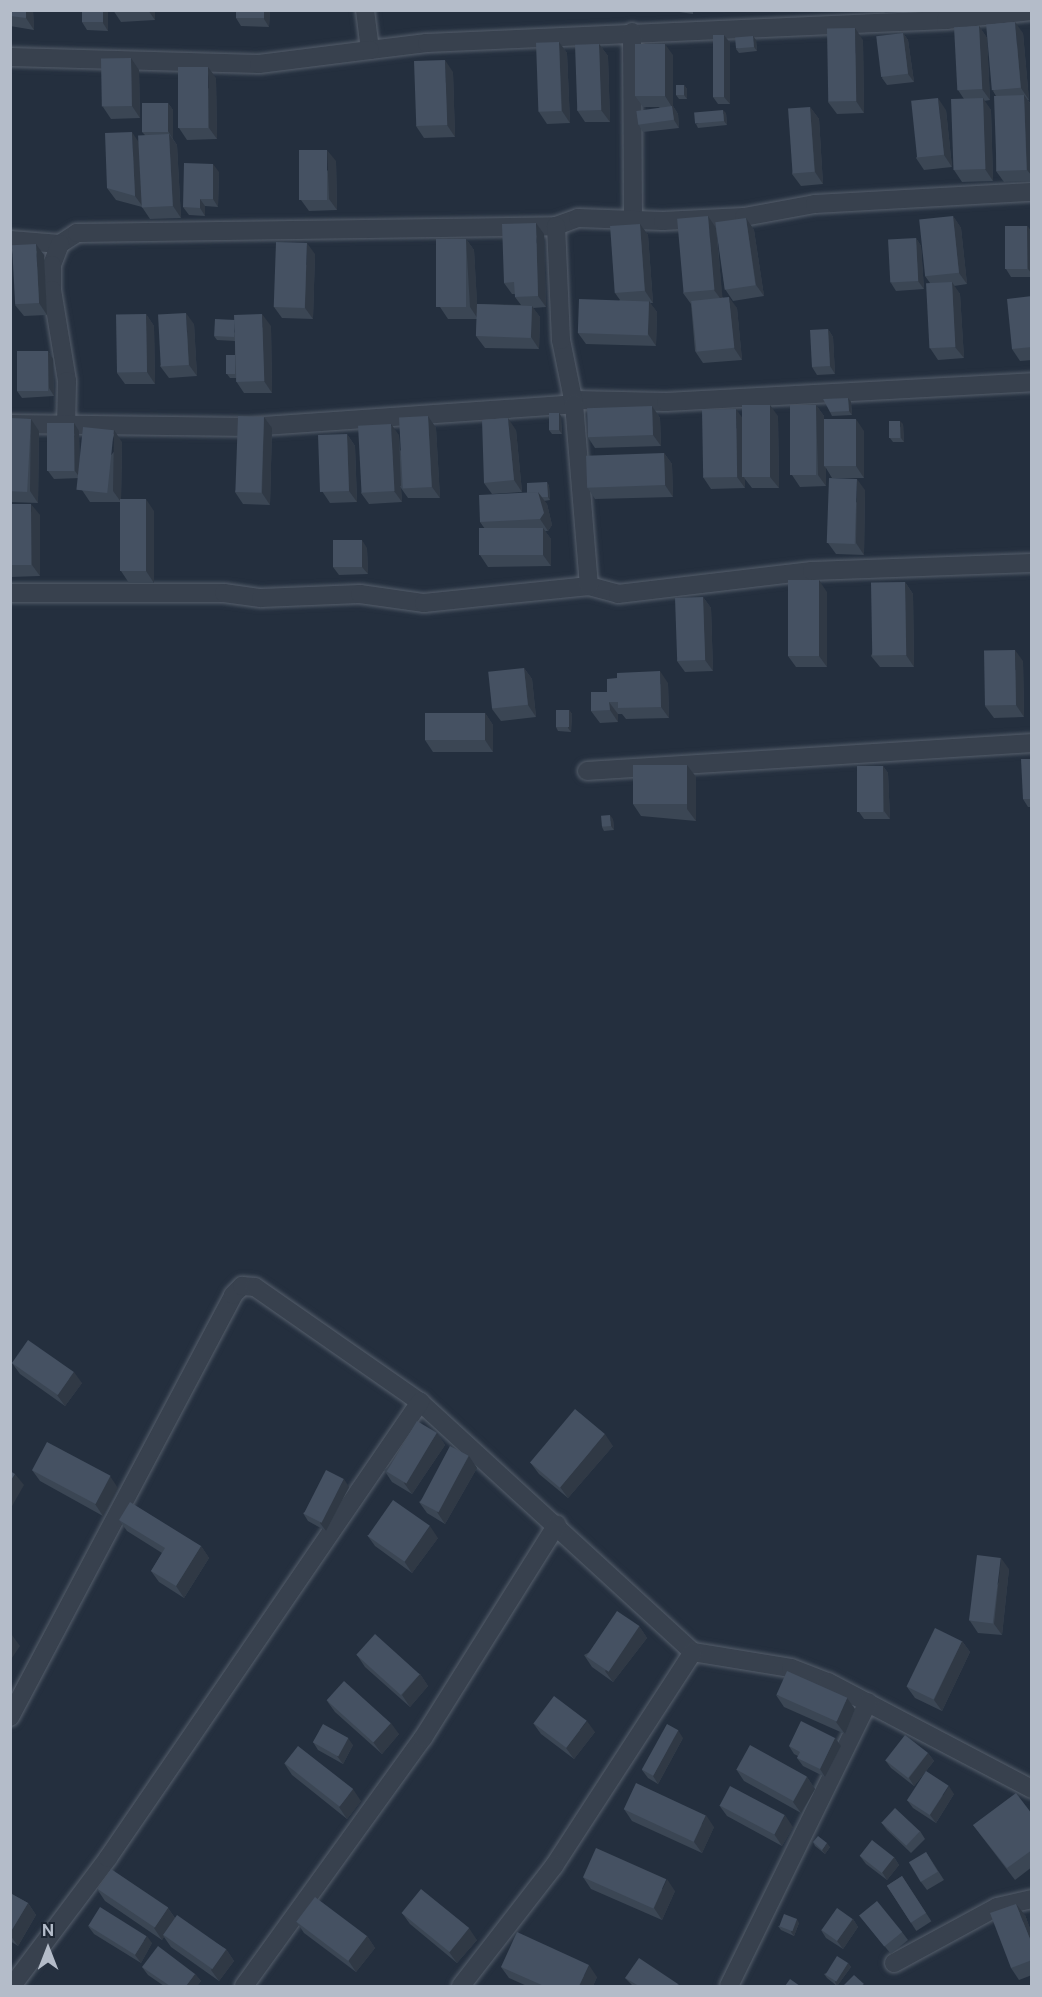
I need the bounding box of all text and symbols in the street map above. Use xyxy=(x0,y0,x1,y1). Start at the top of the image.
north arrow xyxy=(18,1919,78,1979)
text: N xyxy=(42,1921,54,1940)

